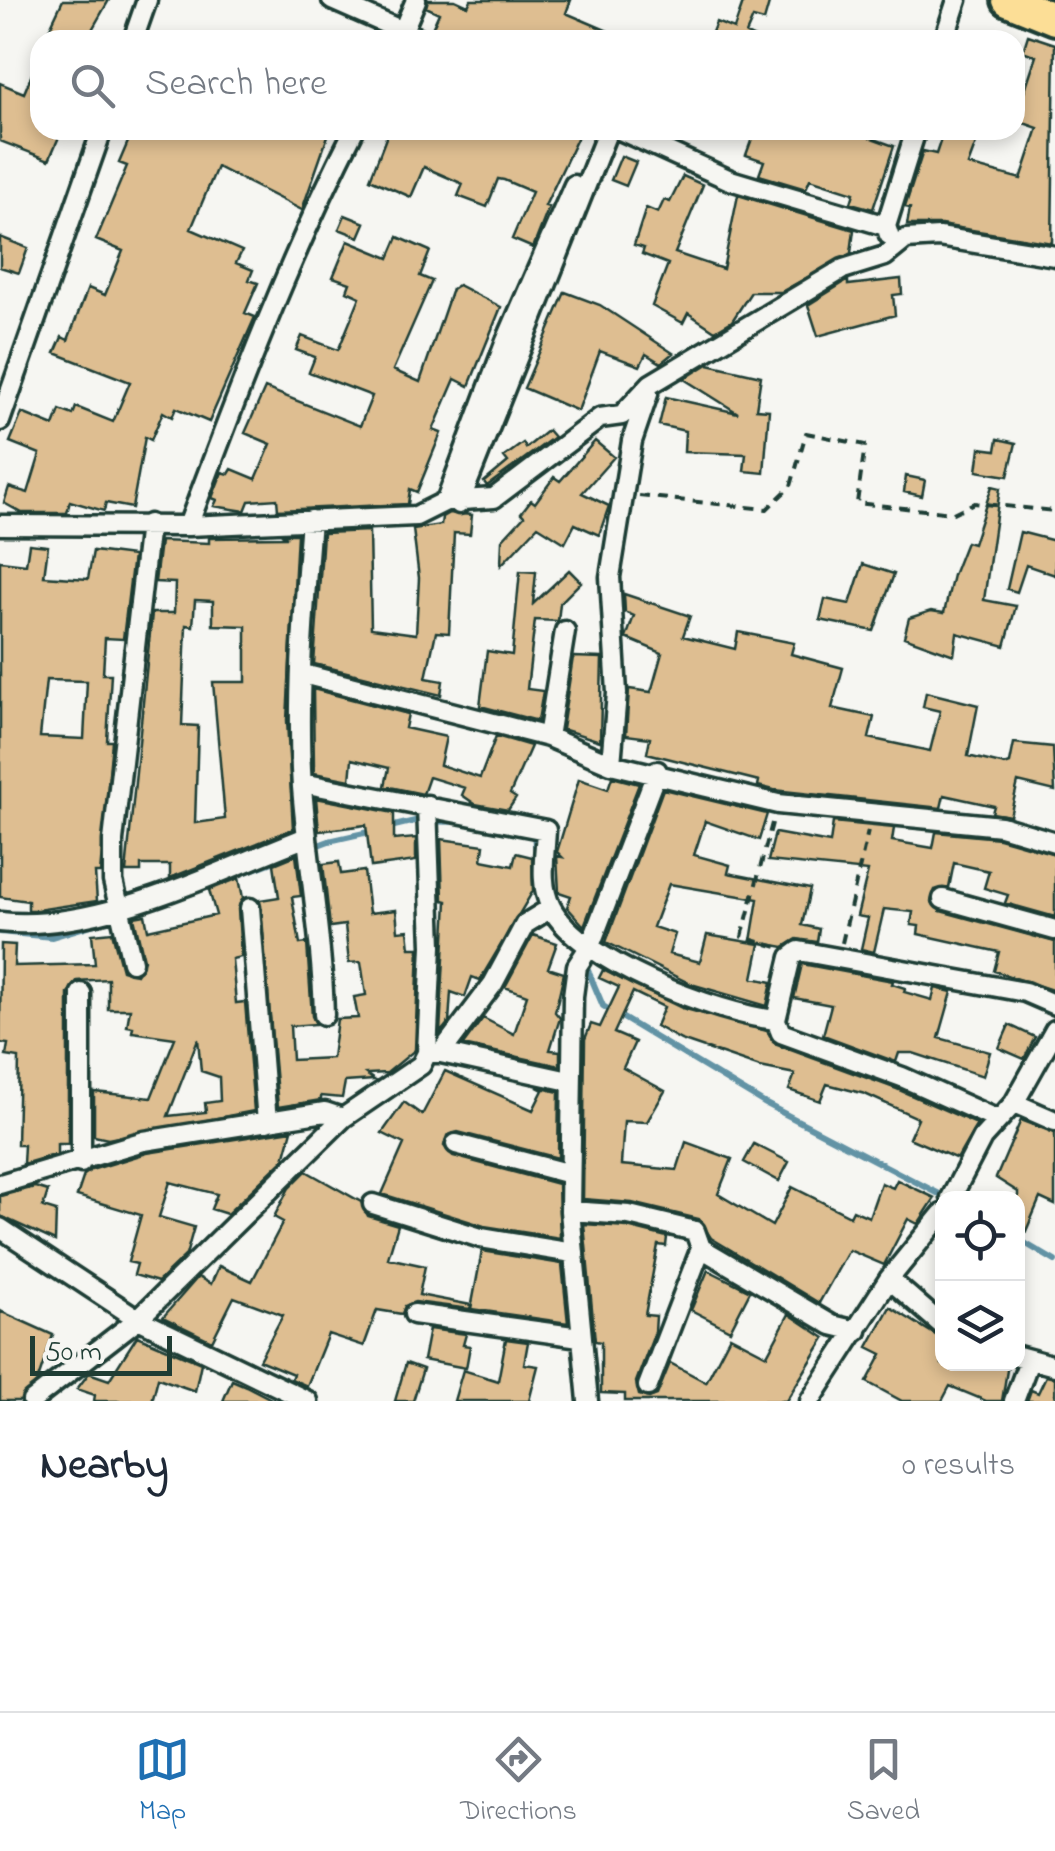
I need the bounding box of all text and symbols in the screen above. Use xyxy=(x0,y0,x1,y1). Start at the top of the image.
search box xyxy=(30,30,1025,140)
text: Search here xyxy=(145,57,327,113)
icon: search xyxy=(65,58,120,113)
map controls xyxy=(935,1191,1025,1371)
button: locate xyxy=(935,1191,1025,1281)
button: layers xyxy=(935,1281,1025,1371)
scale bar xyxy=(30,1331,172,1376)
text: 50 m xyxy=(45,1333,102,1374)
text: Nearby xyxy=(40,1436,168,1497)
text: 0 results xyxy=(902,1443,1015,1490)
tab: Map xyxy=(135,1732,190,1833)
tab: Directions xyxy=(460,1732,577,1833)
tab: Saved xyxy=(847,1732,920,1833)

